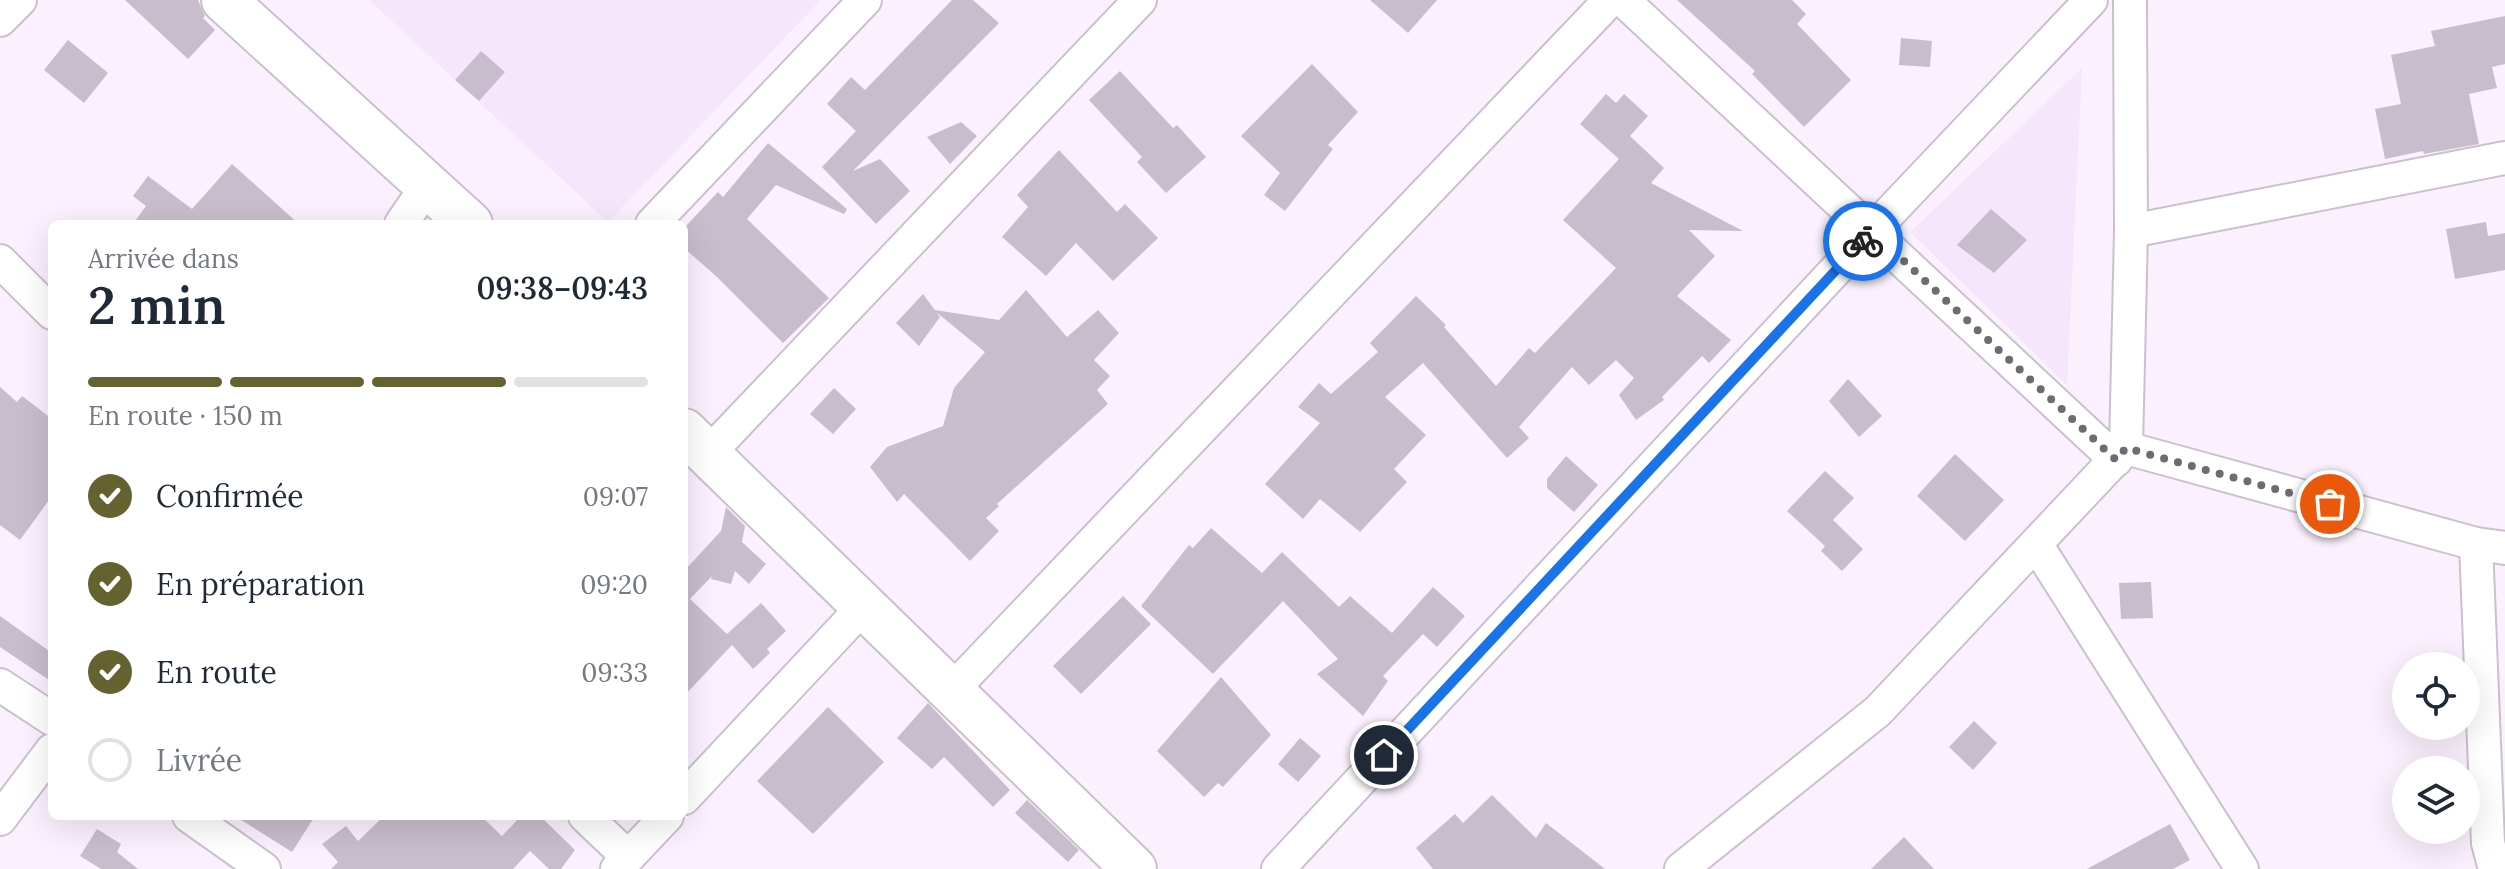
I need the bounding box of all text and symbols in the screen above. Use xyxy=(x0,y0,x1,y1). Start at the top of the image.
courier xyxy=(1823,201,1903,281)
icon: bike xyxy=(1841,219,1885,263)
text: Arrivée dans xyxy=(88,242,239,275)
text: 09:38–09:43 xyxy=(476,269,648,307)
text: 2 min xyxy=(88,272,226,338)
text: En route · 150 m xyxy=(88,399,283,432)
pin xyxy=(2296,470,2364,538)
icon: check xyxy=(88,474,132,518)
text: Confirmée xyxy=(156,477,304,515)
text: 09:07 xyxy=(583,480,648,513)
icon: bag xyxy=(2308,482,2352,526)
icon: check xyxy=(88,562,132,606)
text: En préparation xyxy=(156,565,365,603)
text: 09:20 xyxy=(580,568,648,601)
icon: check xyxy=(88,650,132,694)
map controls xyxy=(2392,652,2480,844)
button: locate xyxy=(2392,652,2480,740)
text: En route xyxy=(156,653,277,691)
text: 09:33 xyxy=(581,656,648,689)
pin xyxy=(1350,721,1418,789)
icon: home xyxy=(1362,733,1406,777)
text: Livrée xyxy=(156,741,242,779)
button: layers xyxy=(2392,756,2480,844)

